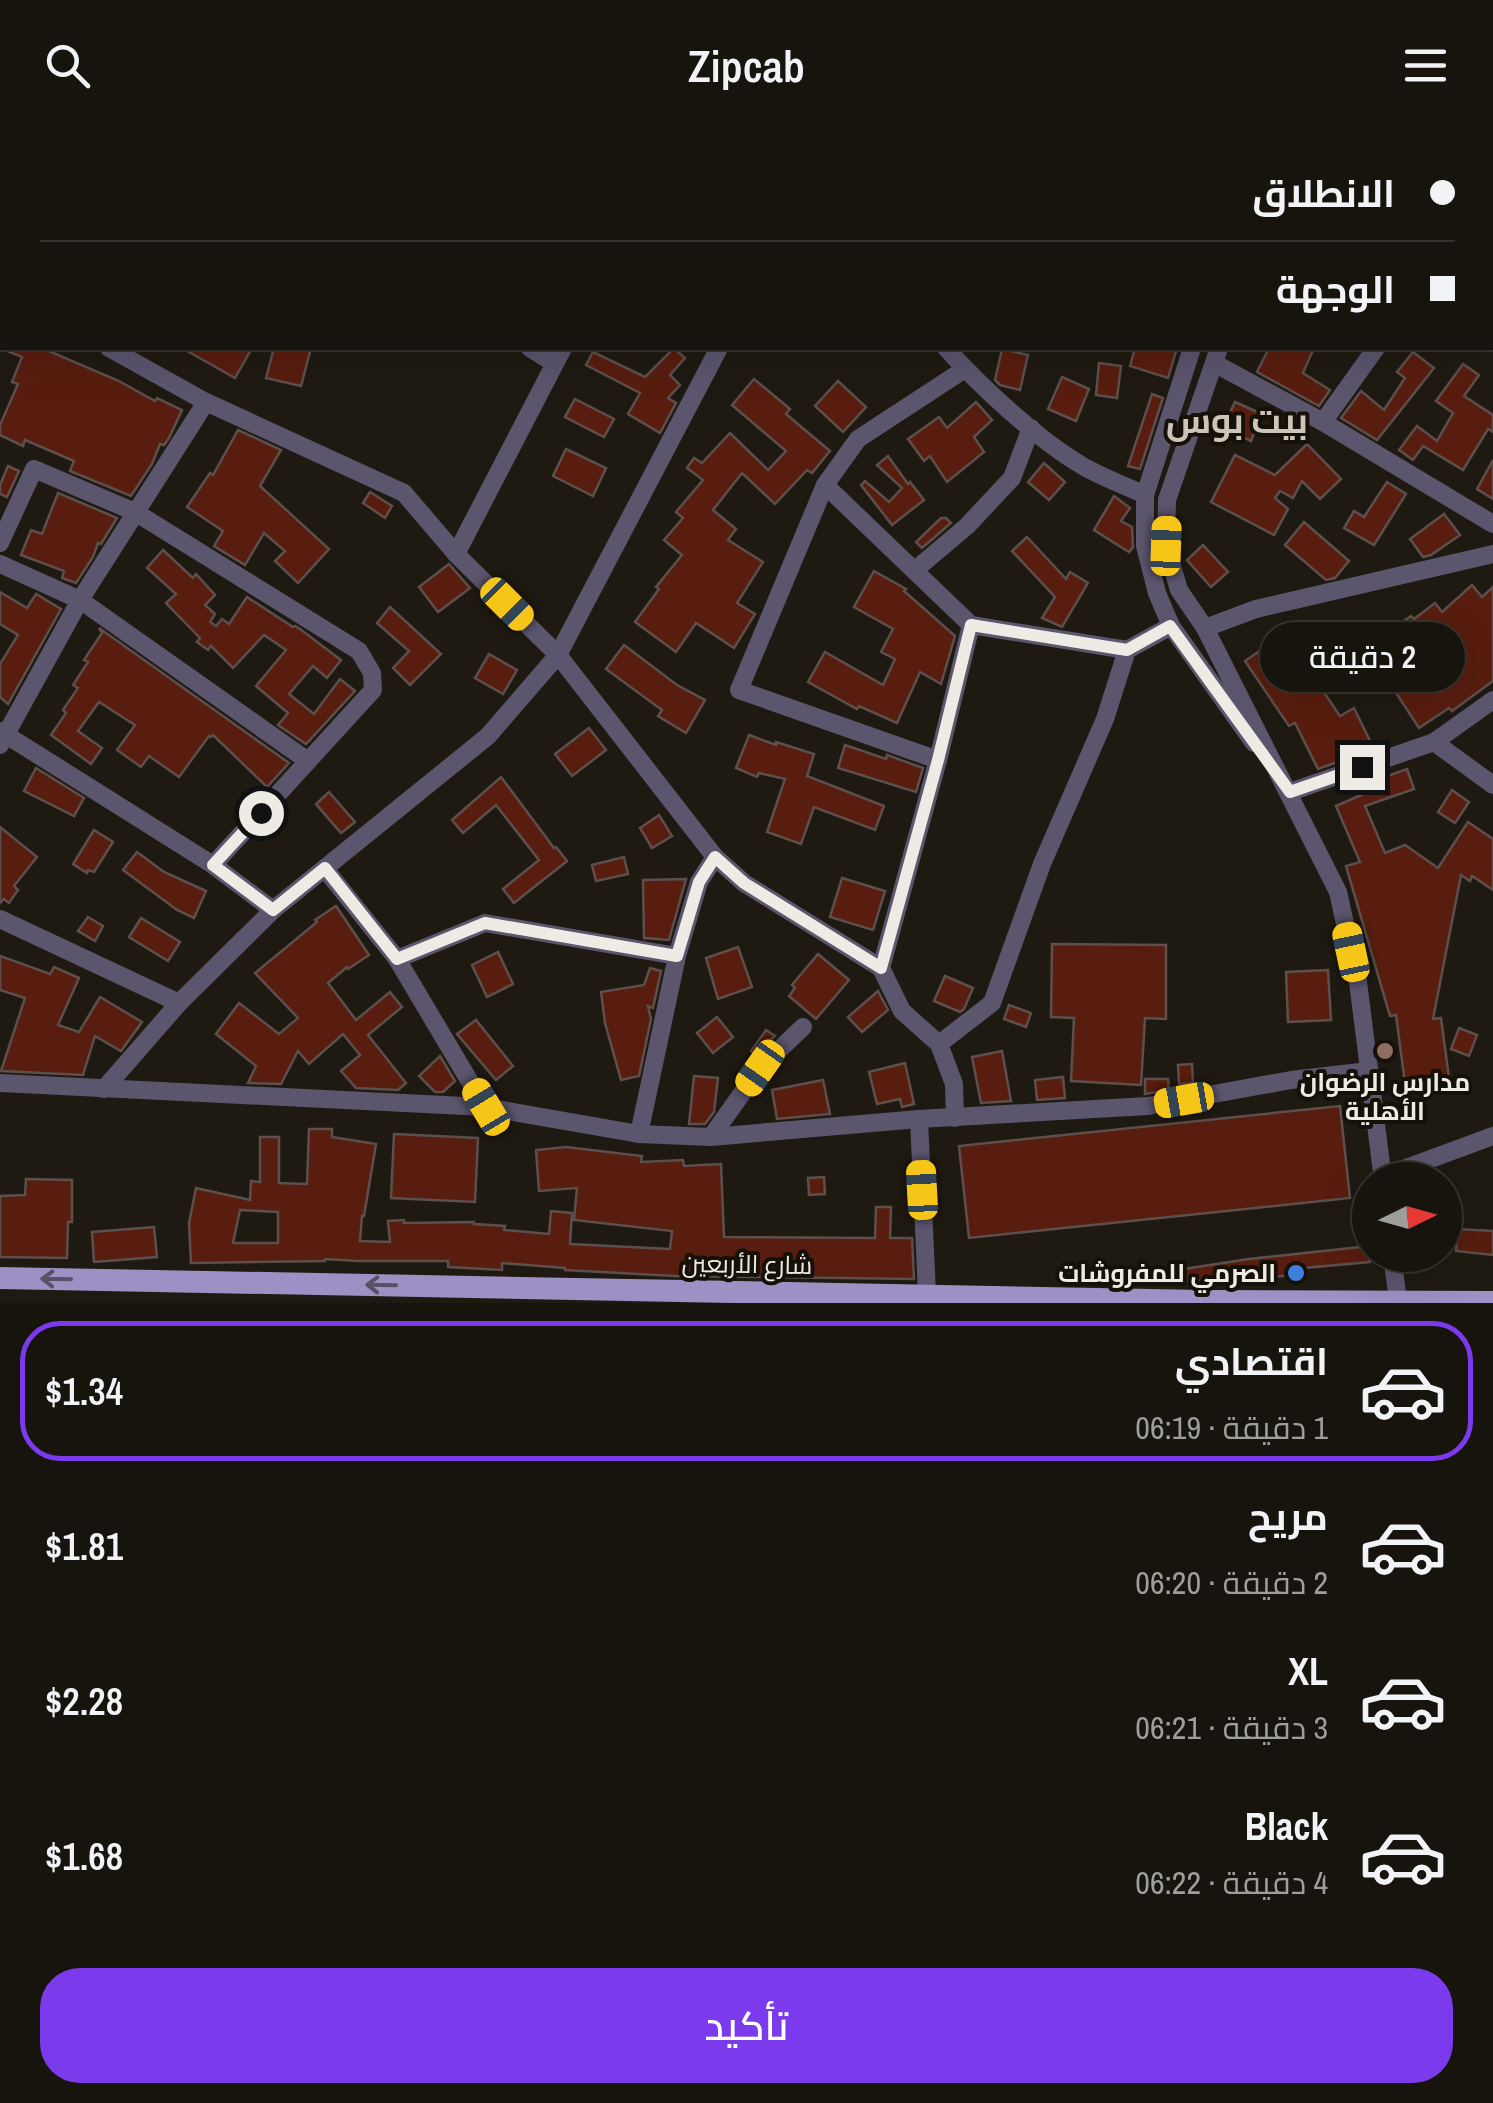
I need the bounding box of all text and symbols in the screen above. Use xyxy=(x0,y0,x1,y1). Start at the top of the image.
text: Zipcab xyxy=(688,35,805,96)
icon: search xyxy=(40,38,95,93)
icon: menu xyxy=(1398,38,1453,93)
text: الانطلاق xyxy=(1252,168,1395,219)
text: الوجهة xyxy=(1276,264,1395,315)
district label: بيت بوس xyxy=(1166,397,1308,444)
car xyxy=(1150,515,1182,577)
car xyxy=(475,572,539,636)
callout: 2 دقيقة xyxy=(1260,622,1464,692)
text: 2 دقيقة xyxy=(1309,635,1416,678)
route end xyxy=(1340,745,1385,790)
route start xyxy=(239,791,284,836)
car xyxy=(1330,920,1372,984)
car xyxy=(731,1035,789,1101)
marker: مدارس الرضوان الأهلية xyxy=(1374,1040,1396,1062)
place label: مدارس الرضوان الأهلية xyxy=(1300,1065,1470,1128)
car xyxy=(458,1074,514,1140)
car xyxy=(1152,1080,1216,1120)
car xyxy=(905,1159,939,1221)
north arrow xyxy=(1352,1162,1462,1272)
map controls xyxy=(1352,1162,1462,1272)
street label: شارع الأربعين xyxy=(681,1246,813,1282)
place label: الصرمي للمفروشات xyxy=(1058,1256,1276,1293)
marker: الصرمي للمفروشات xyxy=(1285,1262,1307,1284)
one-way arrow xyxy=(40,1269,72,1288)
one-way arrow xyxy=(365,1276,398,1294)
text: اقتصادي xyxy=(1175,1336,1328,1387)
icon: car xyxy=(1358,1346,1448,1436)
text: $1.34 xyxy=(45,1366,123,1417)
text: 1 دقيقة · 06:19 xyxy=(1135,1406,1328,1449)
text: مريح xyxy=(1248,1491,1328,1542)
icon: car xyxy=(1358,1501,1448,1591)
text: $1.81 xyxy=(45,1521,123,1572)
text: 2 دقيقة · 06:20 xyxy=(1135,1561,1328,1604)
text: XL xyxy=(1288,1646,1328,1697)
icon: car xyxy=(1358,1656,1448,1746)
text: $2.28 xyxy=(45,1676,123,1727)
text: 3 دقيقة · 06:21 xyxy=(1135,1706,1328,1749)
text: Black xyxy=(1245,1801,1328,1852)
icon: car xyxy=(1358,1811,1448,1901)
text: $1.68 xyxy=(45,1831,123,1882)
text: 4 دقيقة · 06:22 xyxy=(1135,1861,1328,1904)
button: تأكيد xyxy=(40,1968,1453,2083)

